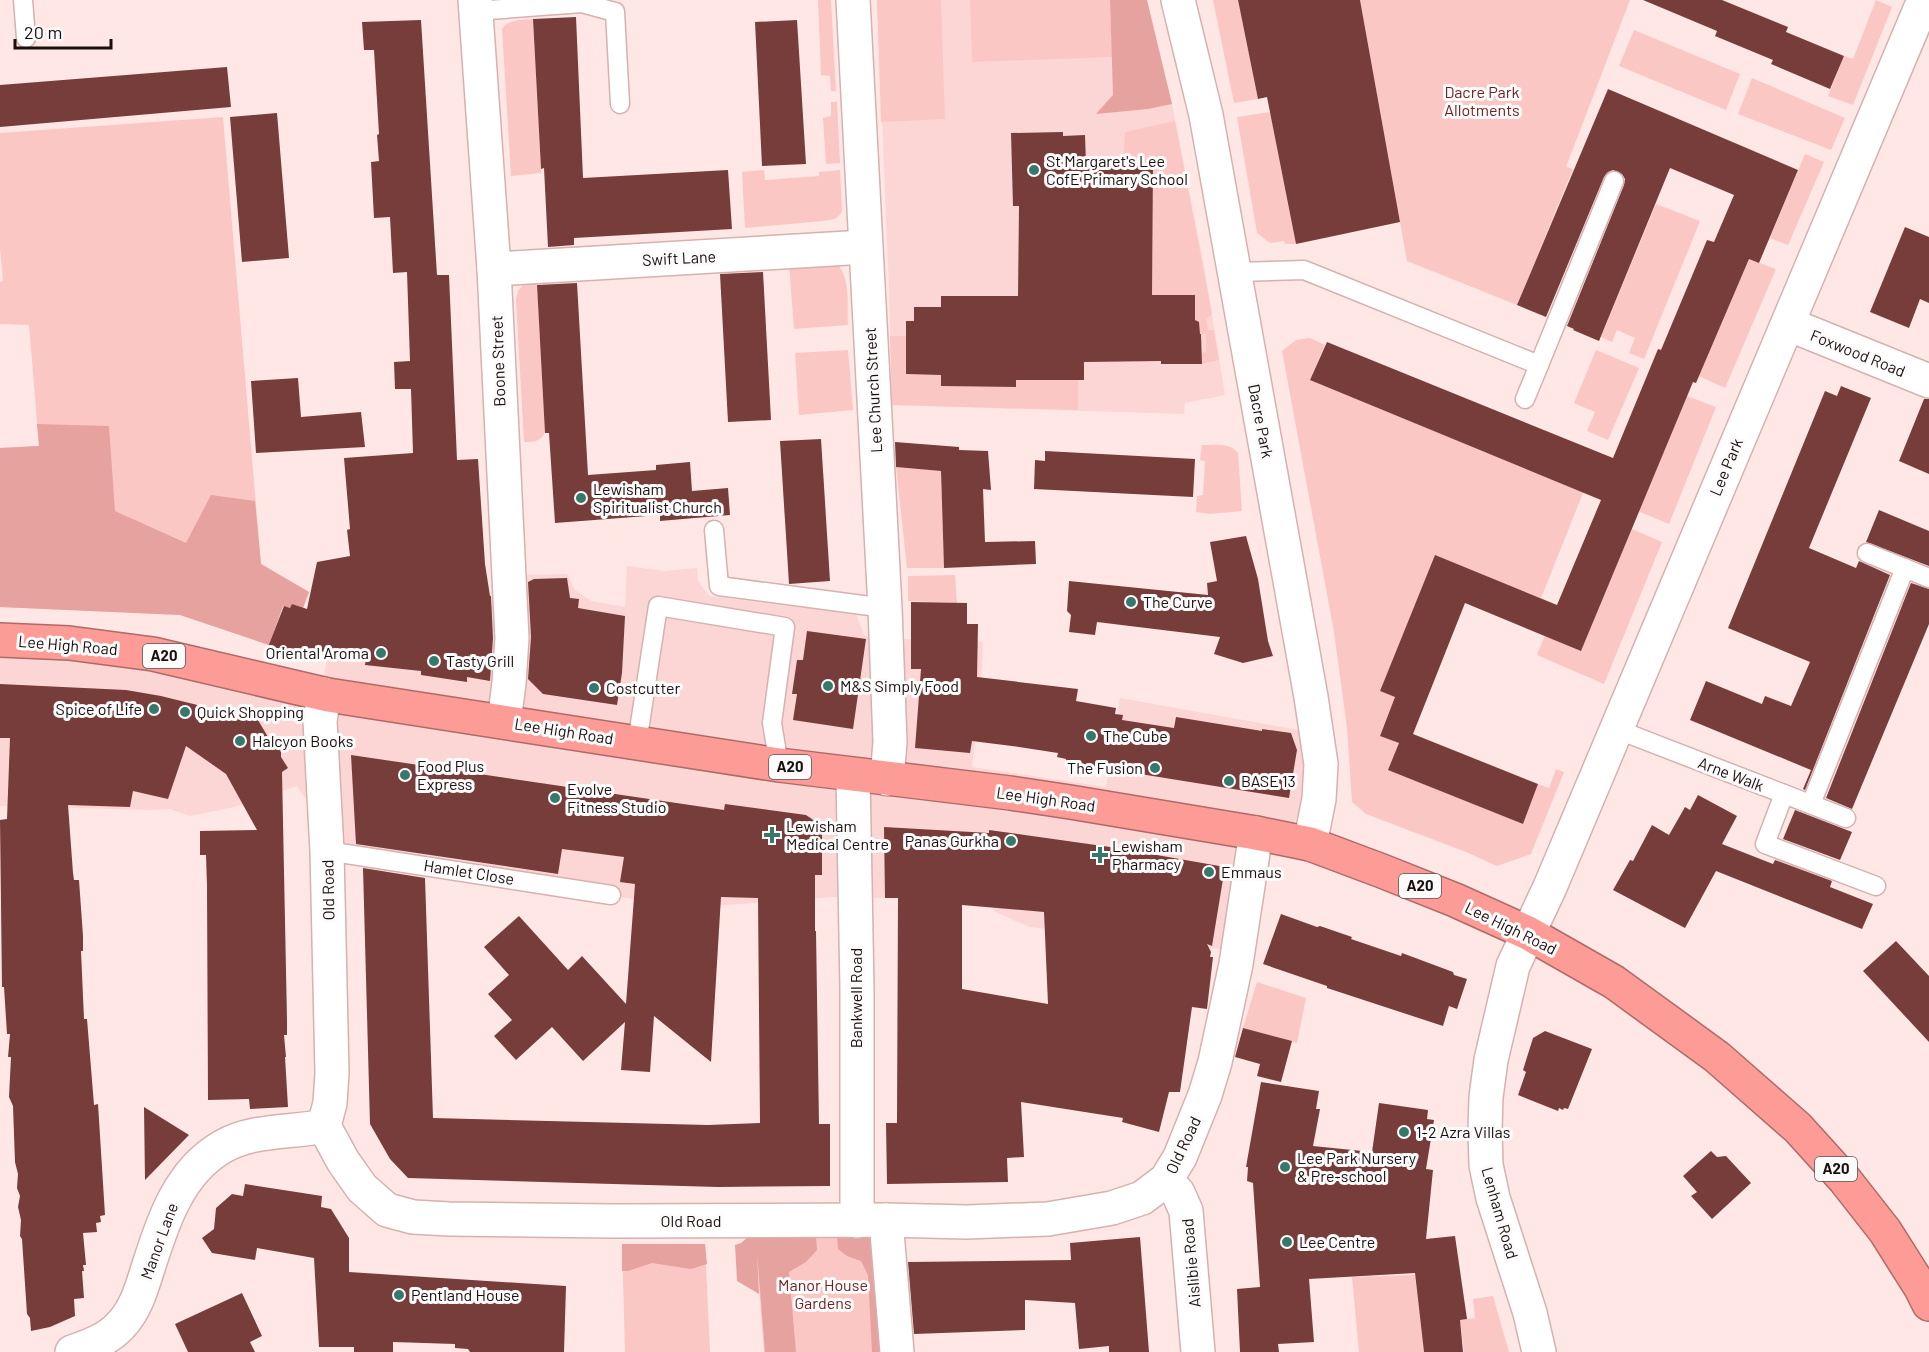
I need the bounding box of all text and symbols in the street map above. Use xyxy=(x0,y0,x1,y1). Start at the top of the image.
scale bar xyxy=(15,12,111,50)
text: 20 m xyxy=(24,21,62,43)
park label: Dacre Park Allotments xyxy=(1444,82,1520,119)
place label: St Margaret's Lee CofE Primary School xyxy=(1046,151,1188,188)
marker: St Margaret's Lee CofE Primary School xyxy=(1027,163,1041,177)
street label: Swift Lane xyxy=(642,246,716,269)
street label: Boone Street xyxy=(486,315,509,407)
street label: Foxwood Road xyxy=(1808,325,1908,380)
street label: Lee Church Street xyxy=(860,327,885,453)
street label: Dacre Park xyxy=(1245,382,1278,460)
street label: Lee Park xyxy=(1705,435,1746,498)
place label: Lewisham Spiritualist Church xyxy=(593,479,722,516)
marker: Lewisham Spiritualist Church xyxy=(574,491,588,505)
place label: The Curve xyxy=(1143,592,1213,611)
marker: The Curve xyxy=(1124,595,1138,609)
street label: Lee High Road xyxy=(18,631,119,658)
place label: Oriental Aroma xyxy=(266,643,369,662)
road number: A20 xyxy=(143,644,185,668)
marker: Oriental Aroma xyxy=(374,646,388,660)
place label: Tasty Grill xyxy=(446,651,514,670)
marker: Tasty Grill xyxy=(427,654,441,668)
place label: M&S Simply Food xyxy=(840,676,959,695)
place label: Costcutter xyxy=(606,678,681,697)
marker: M&S Simply Food xyxy=(821,679,835,693)
marker: Costcutter xyxy=(587,681,601,695)
place label: Spice of Life xyxy=(56,699,142,718)
marker: Spice of Life xyxy=(147,702,161,716)
place label: Quick Shopping xyxy=(197,702,304,721)
marker: Quick Shopping xyxy=(178,705,192,719)
street label: Lee High Road xyxy=(513,713,615,748)
place label: The Cube xyxy=(1103,726,1168,745)
marker: The Cube xyxy=(1084,729,1098,743)
place label: Halcyon Books xyxy=(252,731,353,750)
marker: Halcyon Books xyxy=(233,734,247,748)
street label: Arne Walk xyxy=(1696,752,1767,795)
road number: A20 xyxy=(769,755,811,779)
place label: Food Plus Express xyxy=(417,756,484,793)
place label: The Fusion xyxy=(1067,758,1143,777)
marker: The Fusion xyxy=(1148,761,1162,775)
marker: Food Plus Express xyxy=(398,768,412,782)
place label: BASE 13 xyxy=(1241,771,1296,790)
marker: BASE 13 xyxy=(1222,774,1236,788)
place label: Evolve Fitness Studio xyxy=(567,779,667,816)
street label: Lee High Road xyxy=(995,782,1097,815)
marker: Evolve Fitness Studio xyxy=(548,791,562,805)
place label: Lewisham Medical Centre xyxy=(786,816,889,853)
marker: Lewisham Medical Centre xyxy=(763,826,781,844)
place label: Panas Gurkha xyxy=(905,831,999,850)
marker: Panas Gurkha xyxy=(1004,834,1018,848)
place label: Lewisham Pharmacy xyxy=(1112,836,1183,873)
marker: Lewisham Pharmacy xyxy=(1093,848,1107,862)
street label: Hamlet Close xyxy=(422,855,516,888)
street label: Old Road xyxy=(317,859,338,921)
place label: Emmaus xyxy=(1221,862,1282,881)
marker: Emmaus xyxy=(1202,865,1216,879)
road number: A20 xyxy=(1399,874,1441,898)
street label: Lee High Road xyxy=(1462,897,1560,958)
street label: Bankwell Road xyxy=(846,948,865,1048)
street label: Old Road xyxy=(1161,1113,1204,1176)
place label: 1-2 Azra Villas xyxy=(1416,1122,1510,1141)
marker: 1-2 Azra Villas xyxy=(1397,1125,1411,1139)
place label: Lee Park Nursery & Pre-school xyxy=(1297,1148,1417,1185)
road number: A20 xyxy=(1815,1157,1857,1181)
marker: Lee Park Nursery & Pre-school xyxy=(1278,1160,1292,1174)
street label: Lenham Road xyxy=(1478,1165,1523,1261)
street label: Manor Lane xyxy=(136,1200,181,1282)
street label: Old Road xyxy=(661,1211,721,1230)
street label: Aislibie Road xyxy=(1177,1218,1204,1308)
place label: Lee Centre xyxy=(1299,1232,1375,1251)
marker: Lee Centre xyxy=(1280,1235,1294,1249)
park label: Manor House Gardens xyxy=(778,1275,868,1312)
place label: Pentland House xyxy=(411,1285,519,1304)
marker: Pentland House xyxy=(392,1288,406,1302)

